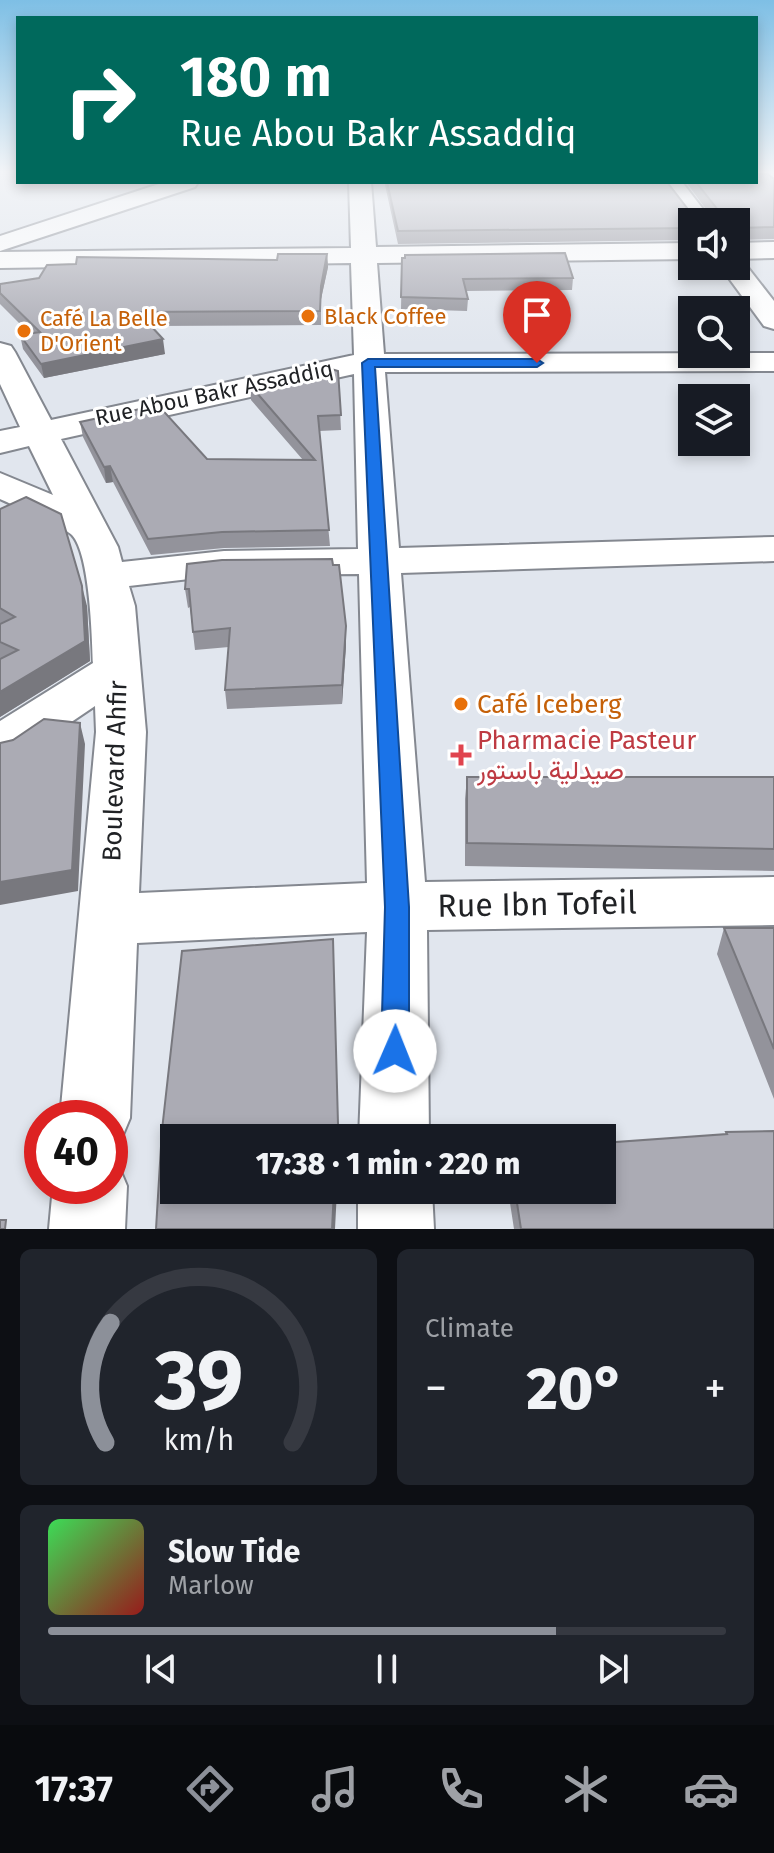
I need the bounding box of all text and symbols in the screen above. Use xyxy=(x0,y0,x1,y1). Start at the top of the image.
text: 180 m xyxy=(180,44,332,111)
icon: right xyxy=(48,48,152,152)
text: Rue Abou Bakr Assaddiq xyxy=(180,112,577,156)
map controls xyxy=(678,208,750,456)
button: sound xyxy=(678,208,750,280)
pin xyxy=(503,281,571,363)
icon: arrive xyxy=(515,293,559,337)
button: search xyxy=(678,296,750,368)
place label: Black Coffee xyxy=(324,303,447,330)
place label: Café La Belle D'Orient xyxy=(40,305,168,357)
marker: Black Coffee xyxy=(299,307,317,325)
marker: Café La Belle D'Orient xyxy=(15,322,33,340)
street label: Rue Abou Bakr Assaddiq xyxy=(93,355,335,431)
button: layers xyxy=(678,384,750,456)
street label: Boulevard Ahfir xyxy=(96,680,134,862)
place label: Café Iceberg xyxy=(477,689,622,720)
marker: Café Iceberg xyxy=(452,695,470,713)
place label: Pharmacie Pasteur صيدلية باستور xyxy=(476,725,696,786)
marker: Pharmacie Pasteur صيدلية باستور xyxy=(452,746,470,764)
street label: Rue Ibn Tofeil xyxy=(437,883,637,925)
position arrow xyxy=(353,1009,437,1093)
speed limit sign: 40 xyxy=(24,1100,128,1204)
text: 17:38 · 1 min · 220 m xyxy=(256,1146,520,1182)
text: Climate xyxy=(425,1313,514,1344)
text: 39 xyxy=(153,1331,243,1431)
text: 20° xyxy=(526,1353,625,1425)
text: − xyxy=(425,1362,447,1415)
text: + xyxy=(704,1362,726,1415)
text: km/h xyxy=(163,1423,234,1458)
text: Slow Tide xyxy=(168,1534,300,1570)
text: Marlow xyxy=(168,1570,254,1601)
icon: previous xyxy=(139,1647,183,1691)
icon: pause xyxy=(365,1647,409,1691)
icon: next xyxy=(591,1647,635,1691)
icon: directions xyxy=(182,1761,238,1817)
icon: music xyxy=(307,1761,363,1817)
icon: phone xyxy=(433,1761,489,1817)
icon: climate xyxy=(558,1761,614,1817)
icon: car xyxy=(683,1761,739,1817)
text: 17:37 xyxy=(35,1767,113,1811)

